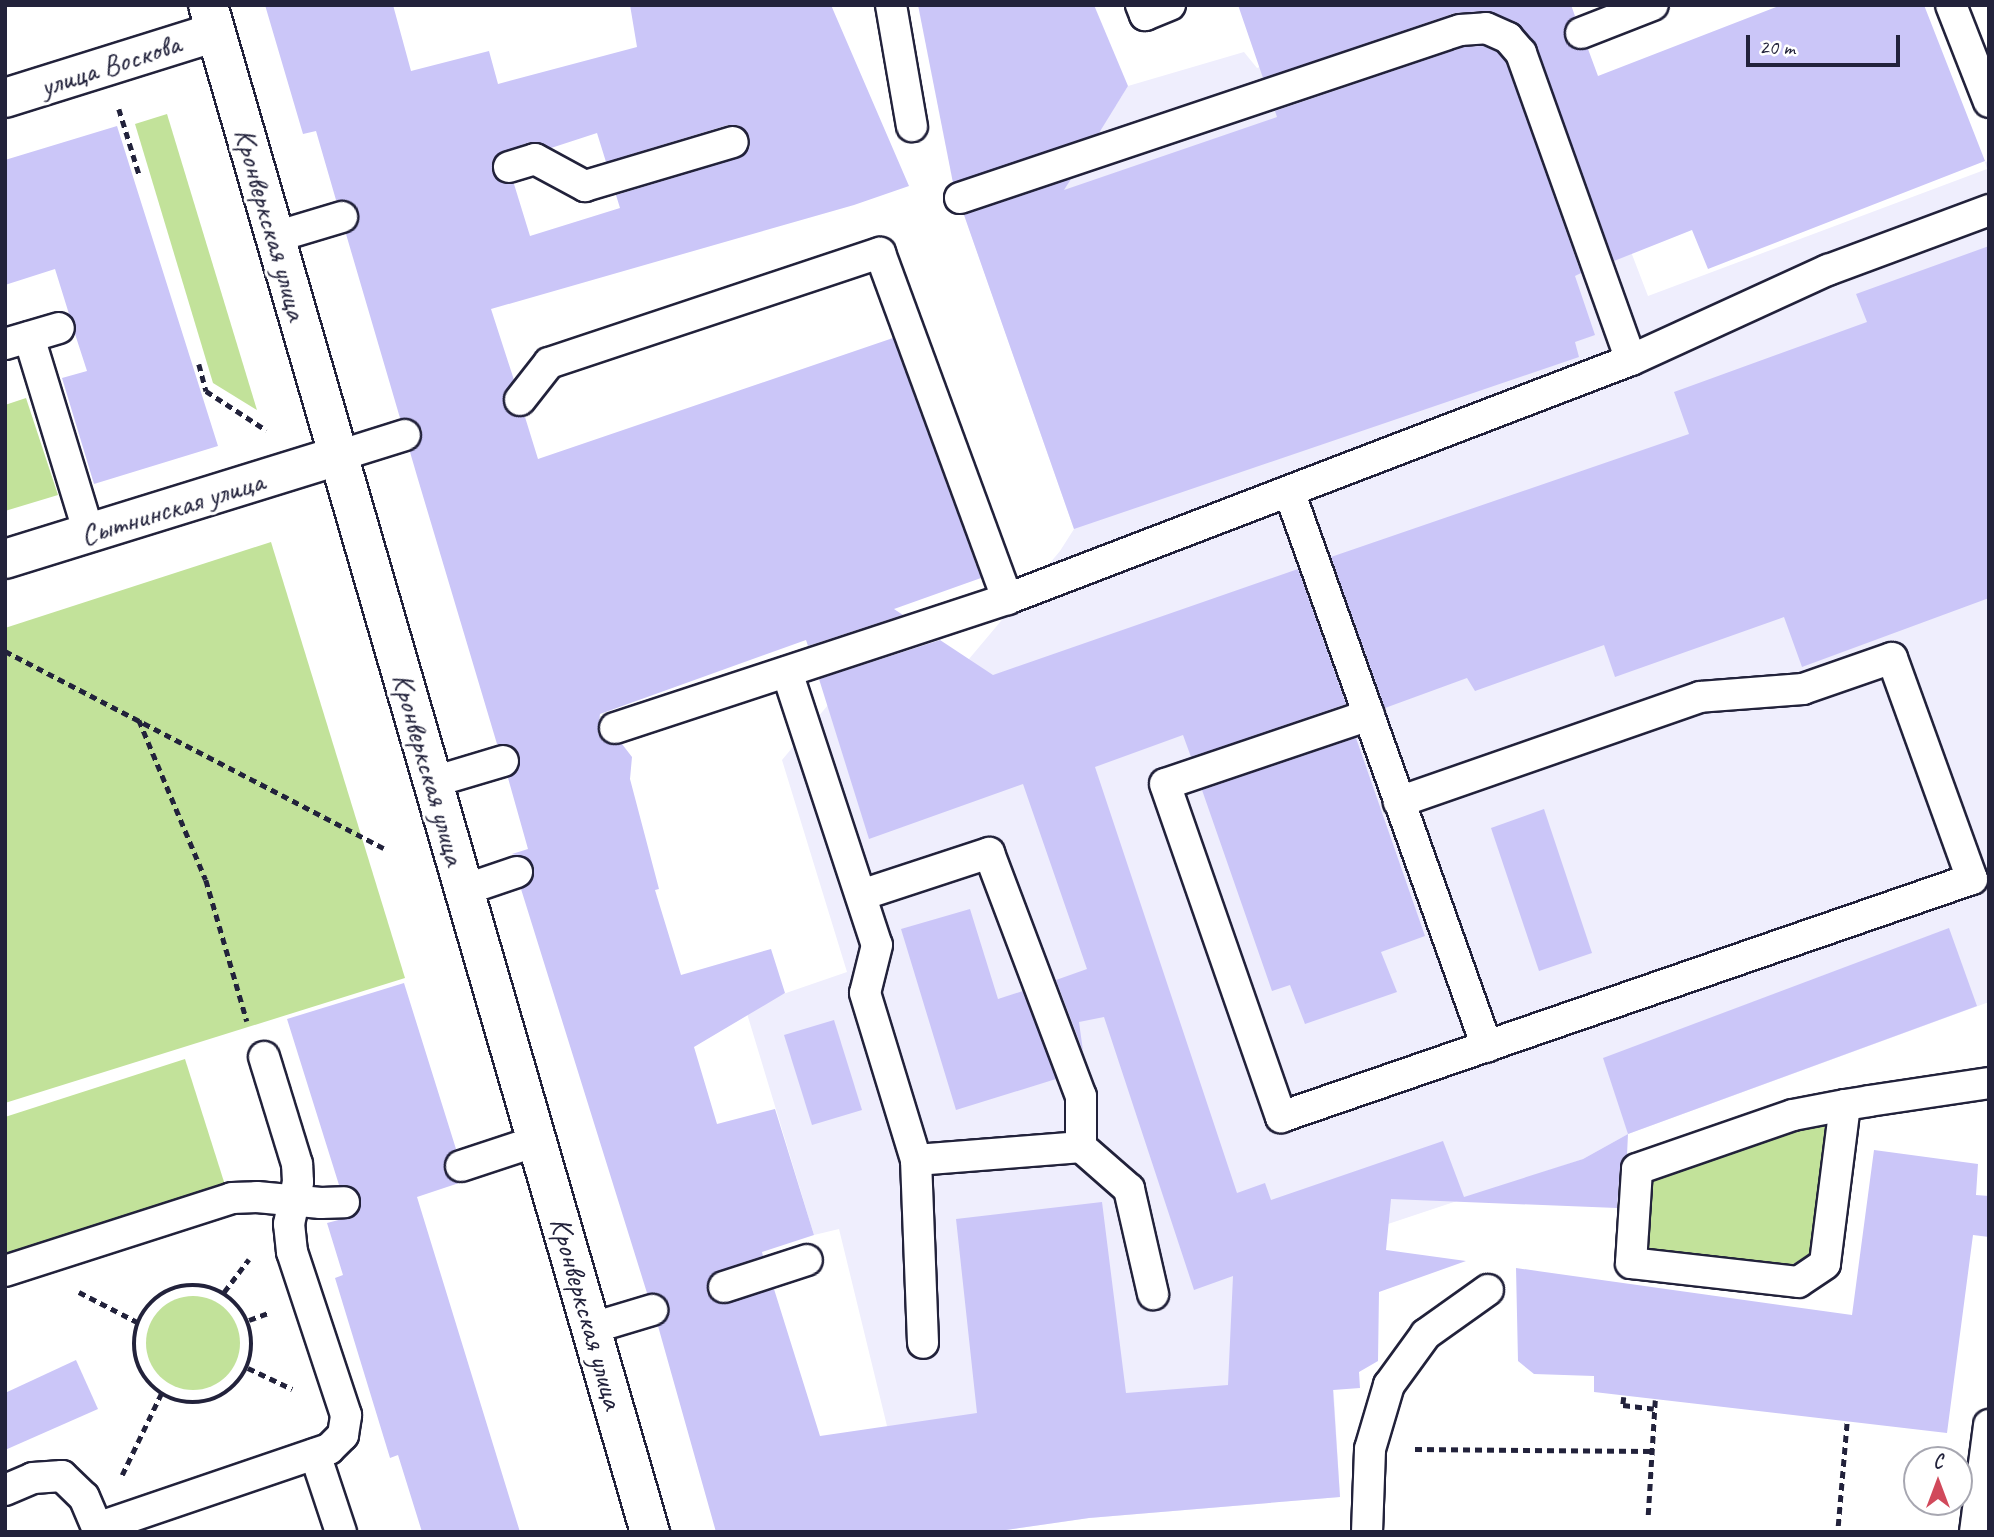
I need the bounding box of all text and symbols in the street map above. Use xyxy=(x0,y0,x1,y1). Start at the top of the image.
scale bar xyxy=(1749,21,1903,65)
street label: улица Воскова xyxy=(35,25,185,105)
text: 20 m xyxy=(1759,34,1795,60)
street label: Кронверкская улица xyxy=(226,123,316,325)
street label: Сытнинская улица xyxy=(76,463,268,553)
street label: Кронверкская улица xyxy=(384,668,474,870)
street label: Кронверкская улица xyxy=(542,1212,632,1414)
north arrow xyxy=(1903,1446,1973,1516)
text: С xyxy=(1933,1450,1943,1474)

